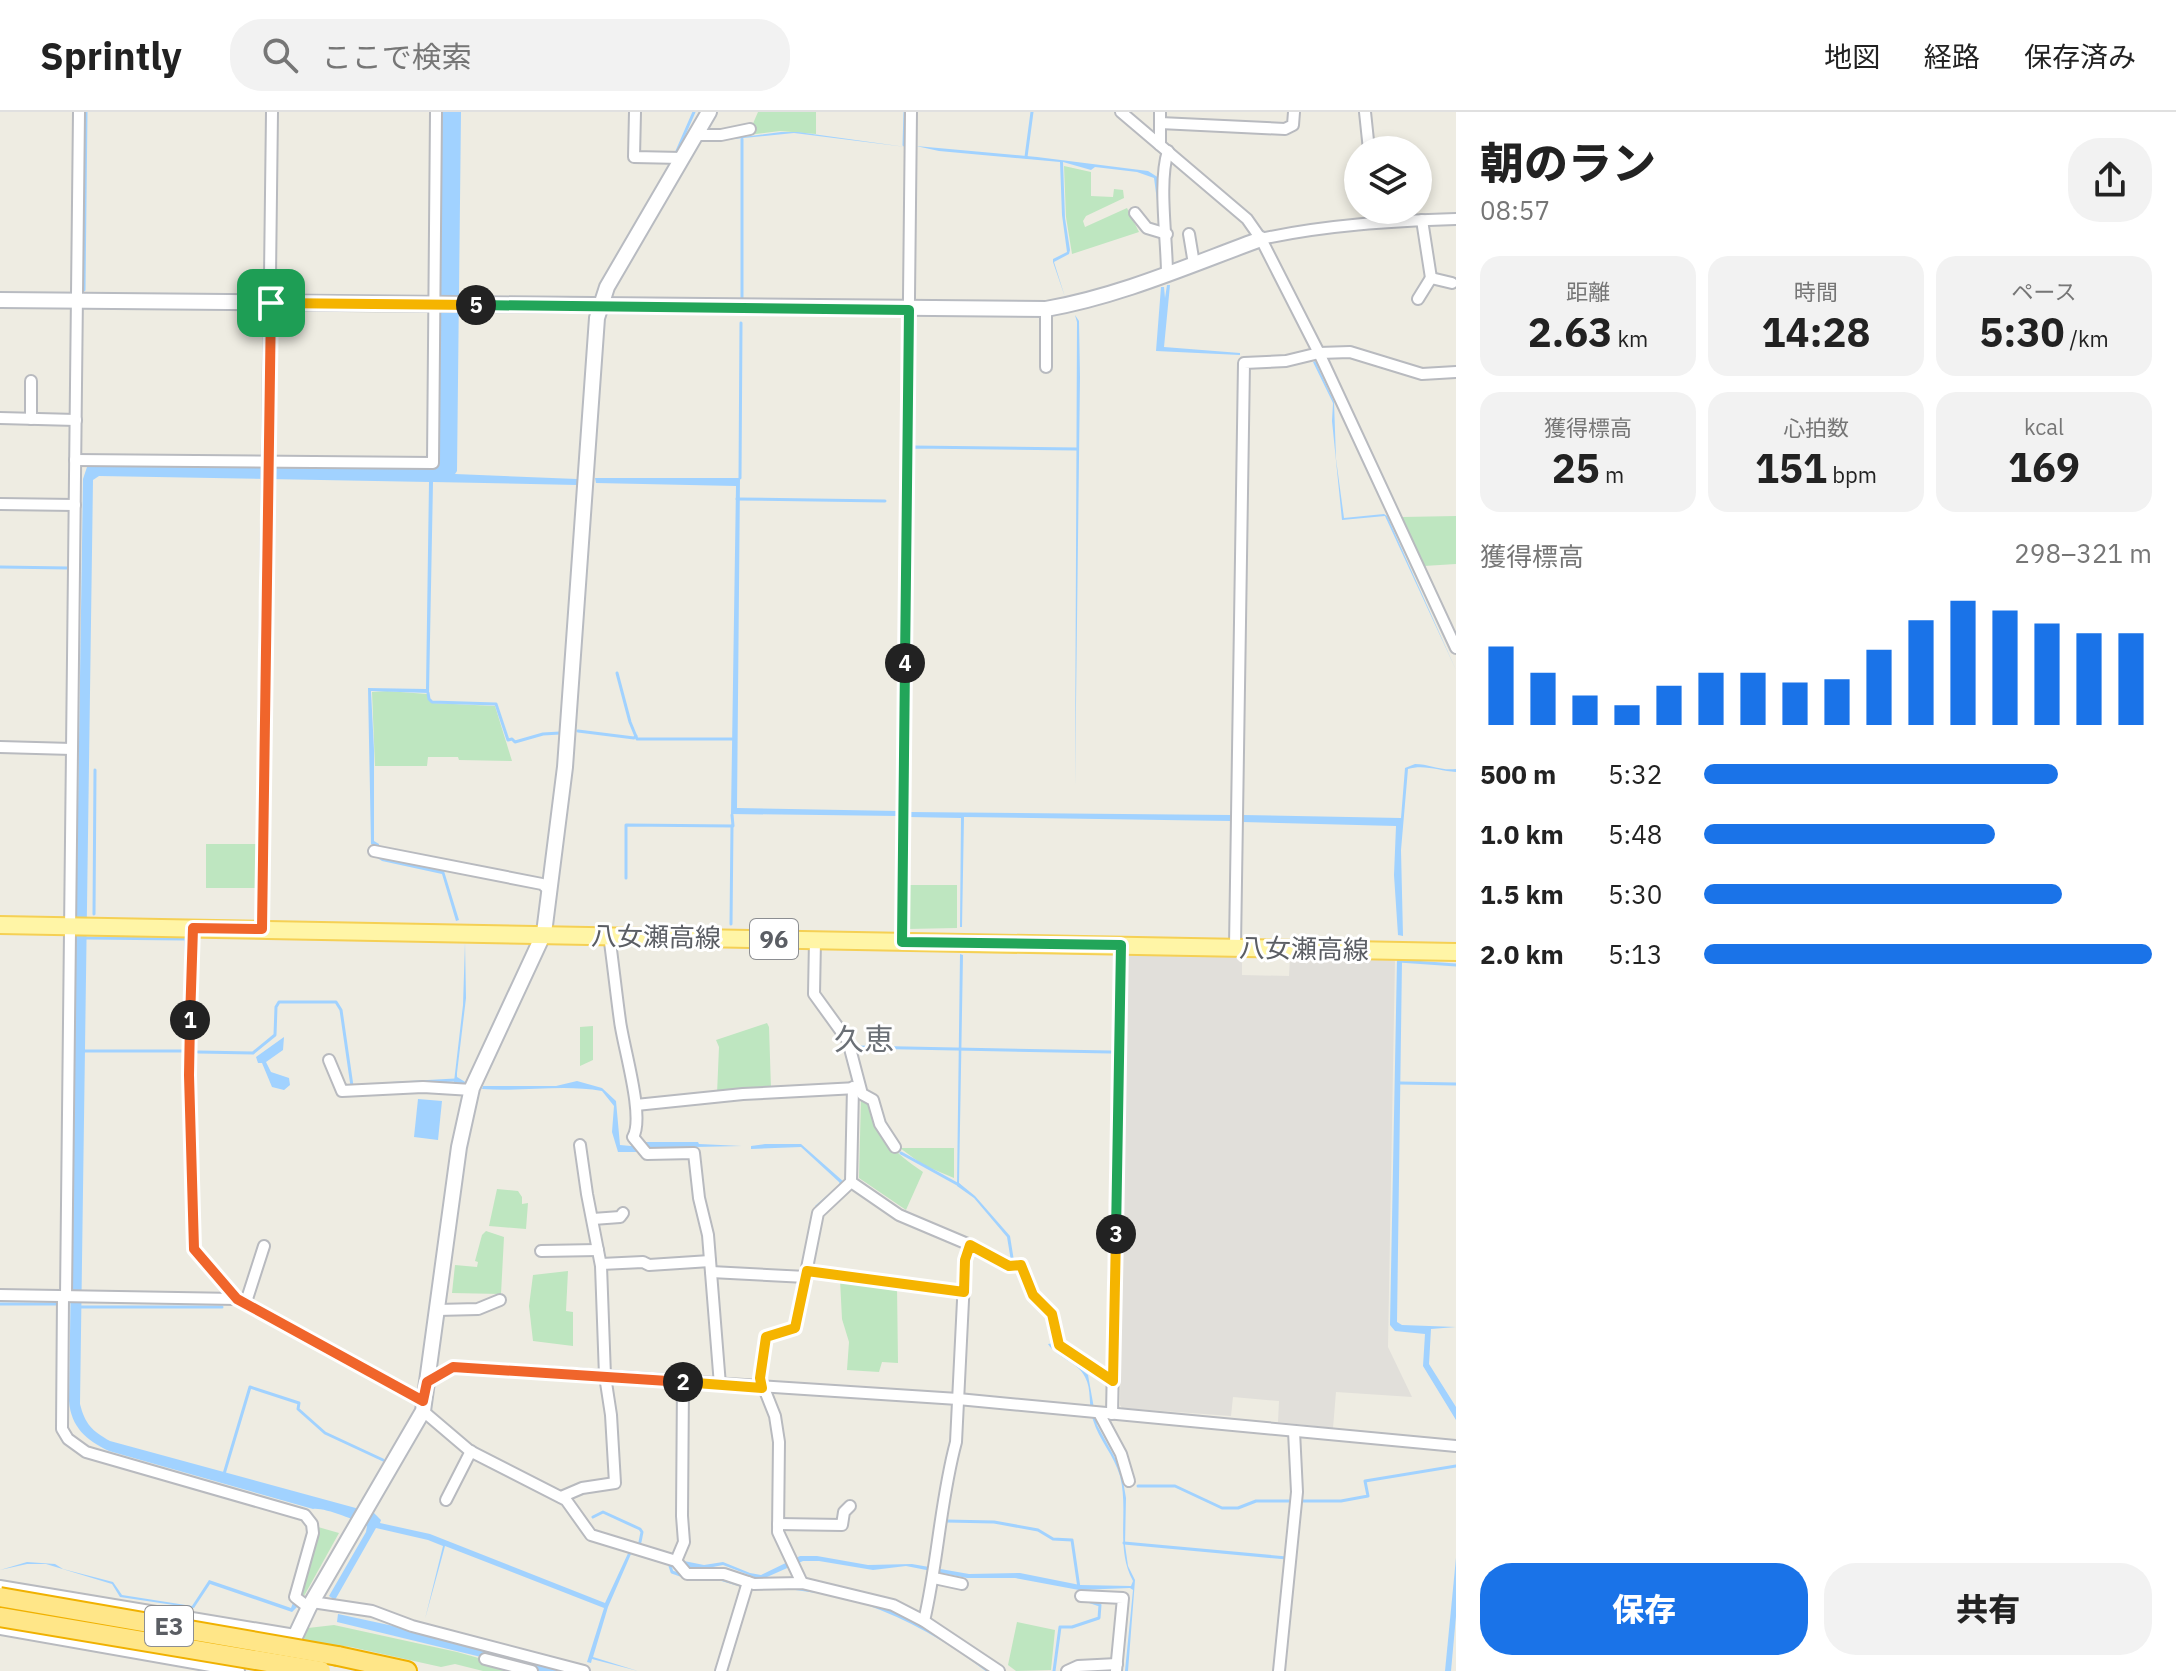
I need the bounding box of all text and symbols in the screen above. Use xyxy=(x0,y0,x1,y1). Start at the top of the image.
search box xyxy=(230,19,790,91)
text: Sprintly xyxy=(40,31,182,80)
icon: search xyxy=(258,33,302,77)
text: ここで検索 xyxy=(322,37,472,76)
text: 地図 xyxy=(1824,38,1880,75)
text: 経路 xyxy=(1924,38,1980,75)
text: 保存済み xyxy=(2024,38,2136,75)
text: 朝のラン xyxy=(1480,134,1656,191)
map controls xyxy=(1344,136,1432,224)
button: layers xyxy=(1344,136,1432,224)
button: share xyxy=(2068,138,2152,222)
text: 08:57 xyxy=(1480,193,1550,227)
pin xyxy=(237,269,305,337)
text: 距離 xyxy=(1566,277,1610,306)
text: 時間 xyxy=(1794,277,1838,306)
text: ペース xyxy=(2012,277,2076,306)
icon: arrive xyxy=(249,281,293,325)
pin: 5 xyxy=(456,285,496,325)
text: 5 xyxy=(469,290,483,319)
text: 2.63 xyxy=(1528,306,1612,358)
text: 14:28 xyxy=(1761,306,1871,358)
text: 5:30 xyxy=(1979,306,2064,358)
text: km xyxy=(1612,324,1648,353)
text: /km xyxy=(2064,324,2109,353)
text: kcal xyxy=(2024,412,2064,441)
text: 獲得標高 xyxy=(1544,413,1632,442)
text: 心拍数 xyxy=(1783,413,1849,442)
text: 169 xyxy=(2008,441,2080,493)
text: 25 xyxy=(1552,442,1600,494)
text: 151 xyxy=(1755,442,1827,494)
text: m xyxy=(1600,460,1624,489)
text: bpm xyxy=(1827,460,1877,489)
text: 298–321 m xyxy=(2014,536,2152,570)
text: 獲得標高 xyxy=(1480,539,1584,573)
pin: 4 xyxy=(885,643,925,683)
text: 4 xyxy=(898,648,912,677)
text: 500 m xyxy=(1480,757,1556,791)
text: 5:32 xyxy=(1608,757,1662,791)
text: 1.0 km xyxy=(1480,817,1564,851)
text: 5:48 xyxy=(1608,817,1662,851)
text: 1.5 km xyxy=(1480,877,1564,911)
text: 5:30 xyxy=(1608,877,1662,911)
street label: 八女瀬高線 xyxy=(591,918,721,954)
road number: 96 xyxy=(750,919,798,959)
street label: 八女瀬高線 xyxy=(1239,930,1369,966)
text: 2.0 km xyxy=(1480,937,1564,971)
text: 5:13 xyxy=(1608,937,1662,971)
pin: 1 xyxy=(170,1000,210,1040)
text: 1 xyxy=(183,1005,197,1034)
district label: 久恵 xyxy=(834,1019,894,1058)
pin: 3 xyxy=(1096,1214,1136,1254)
text: 3 xyxy=(1109,1219,1123,1248)
pin: 2 xyxy=(663,1362,703,1402)
text: 2 xyxy=(676,1367,690,1396)
button: 保存 xyxy=(1480,1563,1808,1655)
button: 共有 xyxy=(1824,1563,2152,1655)
road number: E3 xyxy=(145,1606,193,1646)

